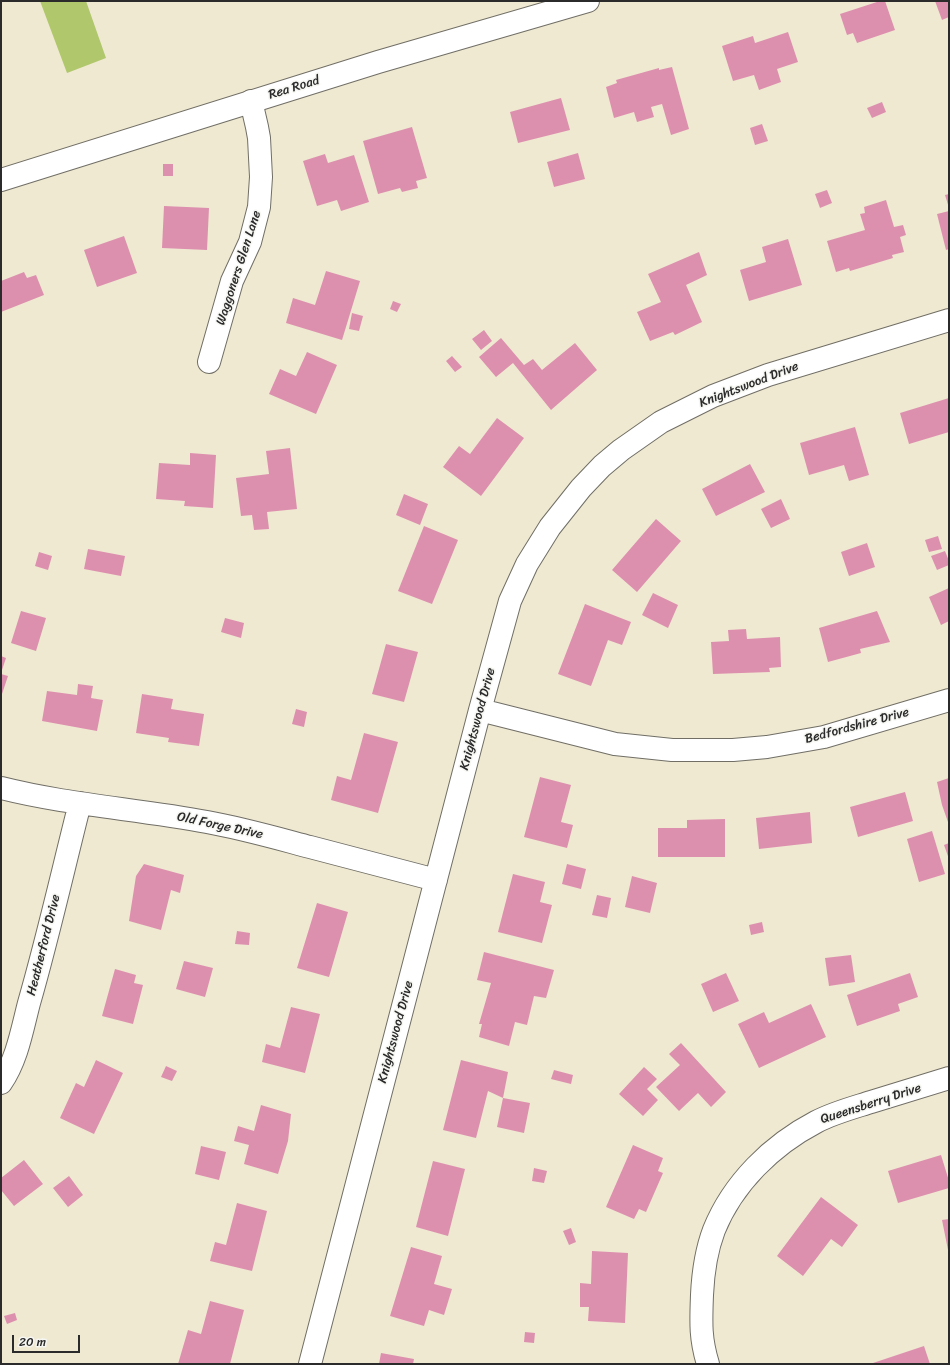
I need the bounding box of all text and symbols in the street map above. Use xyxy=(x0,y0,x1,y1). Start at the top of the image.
street label: Rea Road xyxy=(267,73,321,103)
street label: Waggoners Glen Lane xyxy=(213,209,265,327)
street label: Knightswood Drive xyxy=(697,359,801,411)
street label: Knightswood Drive xyxy=(457,666,499,772)
street label: Bedfordshire Drive xyxy=(803,705,911,747)
street label: Old Forge Drive xyxy=(176,809,264,843)
street label: Heatherford Drive xyxy=(24,893,64,997)
street label: Knightswood Drive xyxy=(375,979,417,1085)
street label: Queensberry Drive xyxy=(819,1080,923,1128)
scale bar xyxy=(14,1327,82,1353)
text: 20 m xyxy=(19,1331,46,1353)

